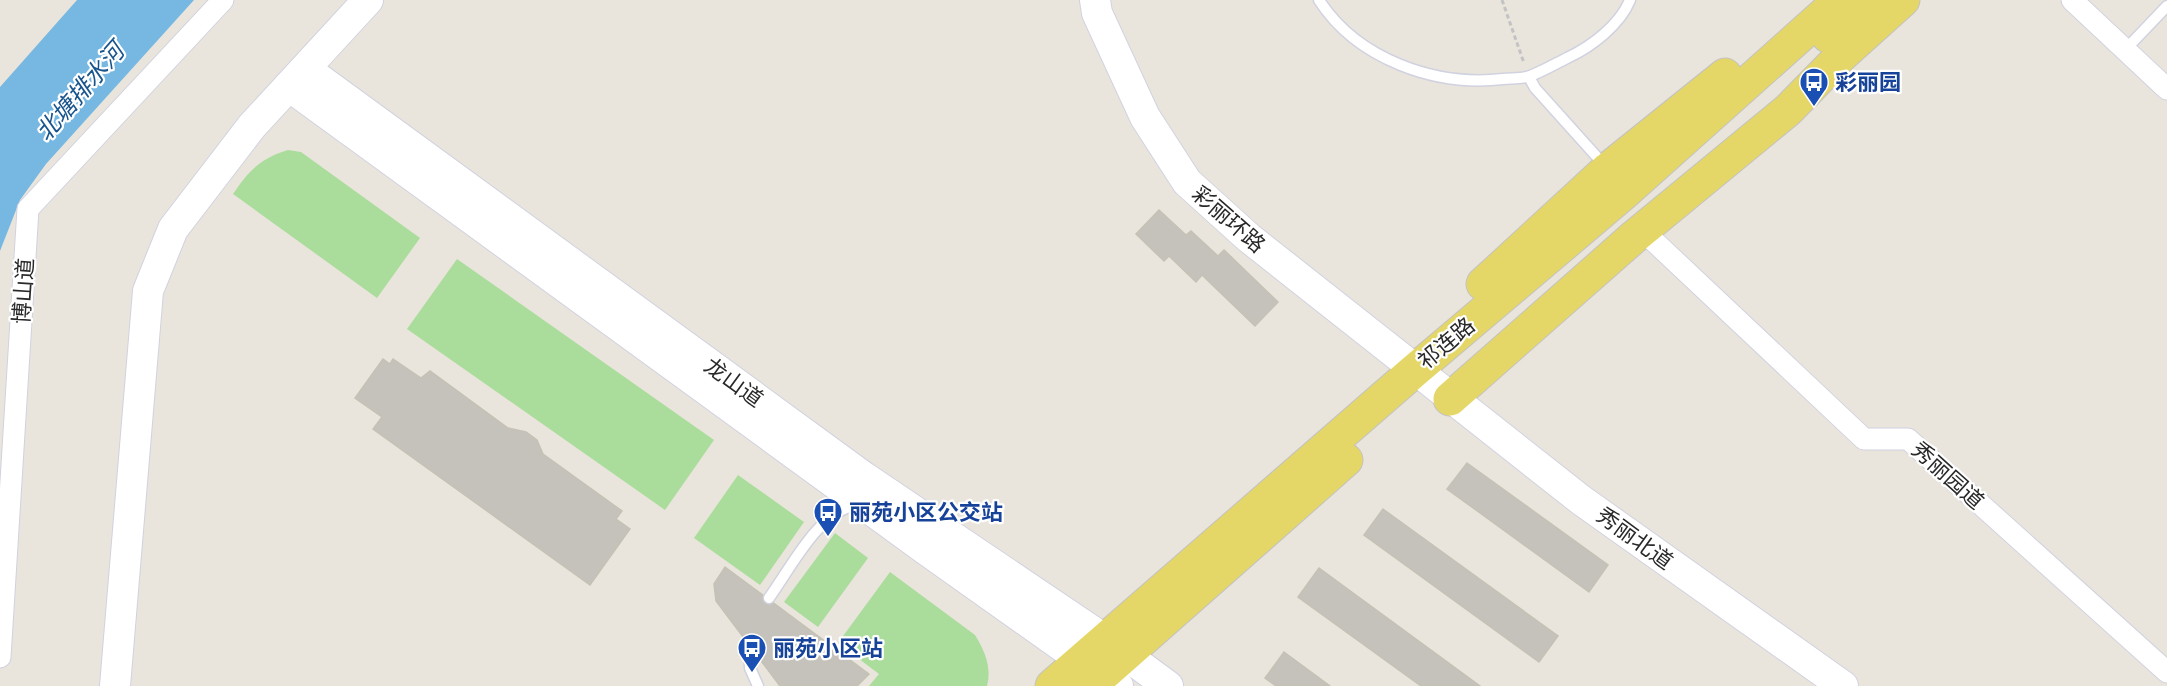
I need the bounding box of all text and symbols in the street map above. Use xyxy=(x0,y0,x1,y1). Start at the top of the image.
water label: 北塘排水河 xyxy=(27,32,135,148)
bus stop icon: 彩丽园 xyxy=(1798,66,1830,108)
place label: 彩丽园 xyxy=(1835,66,1901,98)
street label: 彩丽环路 xyxy=(1185,178,1273,260)
street label: 博山道 xyxy=(5,257,41,325)
street label: 祁连路 xyxy=(1410,310,1482,376)
street label: 龙山道 xyxy=(698,350,770,414)
street label: 秀丽园道 xyxy=(1905,434,1991,516)
bus stop icon: 丽苑小区公交站 xyxy=(812,496,844,538)
place label: 丽苑小区公交站 xyxy=(849,496,1003,528)
street label: 秀丽北道 xyxy=(1590,499,1680,577)
bus stop icon: 丽苑小区站 xyxy=(736,632,768,674)
place label: 丽苑小区站 xyxy=(773,632,883,664)

